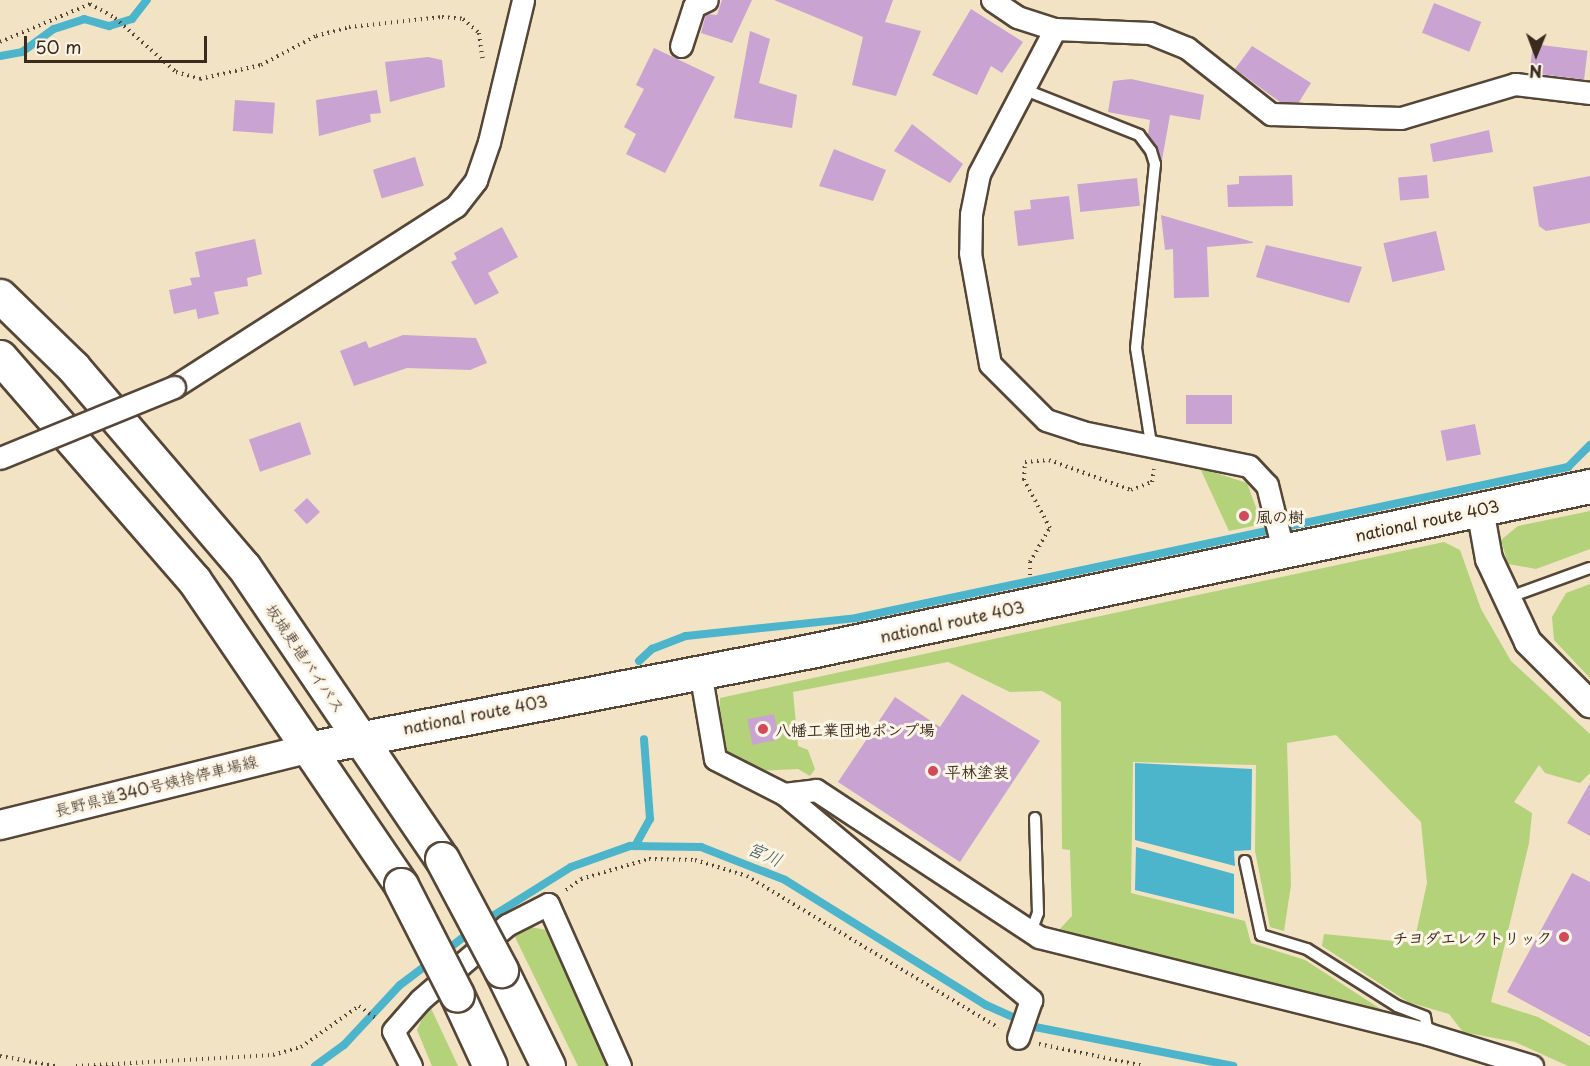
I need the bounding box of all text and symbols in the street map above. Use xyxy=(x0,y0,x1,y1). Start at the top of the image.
scale bar xyxy=(27,24,210,62)
north arrow xyxy=(1506,24,1566,84)
text: 50 m xyxy=(35,33,82,60)
text: N xyxy=(1529,60,1542,84)
street label: national route 403 xyxy=(1353,495,1501,545)
place label: 風の樹 xyxy=(1256,506,1304,526)
marker: 風の樹 xyxy=(1237,509,1251,523)
street label: national route 403 xyxy=(878,596,1026,646)
street label: 坂城更埴バイパス xyxy=(262,600,350,716)
street label: national route 403 xyxy=(401,691,549,737)
place label: 八幡工業団地ポンプ場 xyxy=(775,719,935,739)
marker: 八幡工業団地ポンプ場 xyxy=(756,722,770,736)
street label: 長野県道340号姨捨停車場線 xyxy=(52,750,260,820)
place label: 平林塗装 xyxy=(945,761,1009,781)
marker: 平林塗装 xyxy=(926,764,940,778)
water label: 宮川 xyxy=(744,837,786,871)
place label: チヨダエレクトリック xyxy=(1392,927,1552,947)
marker: チヨダエレクトリック xyxy=(1557,930,1571,944)

